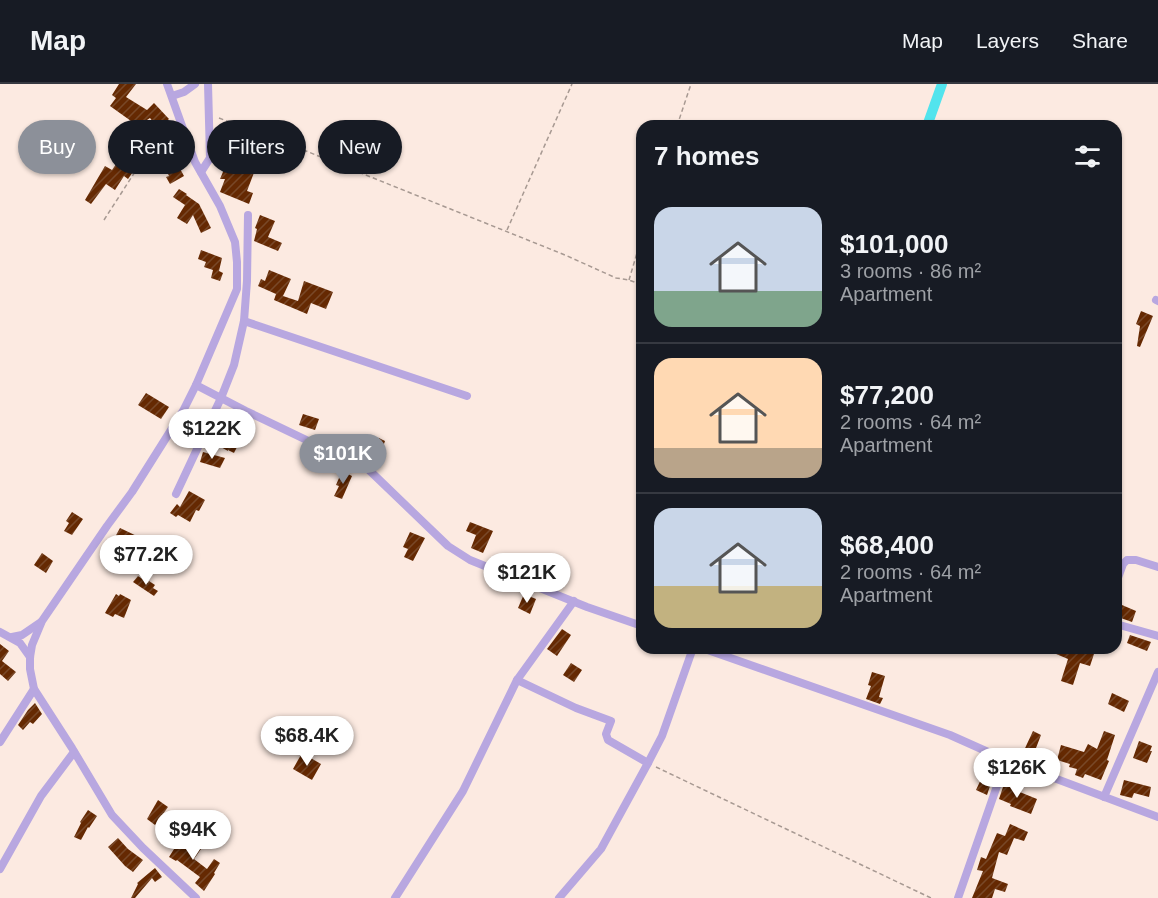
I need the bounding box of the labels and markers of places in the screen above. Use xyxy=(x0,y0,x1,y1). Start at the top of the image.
pin: $122K xyxy=(170,409,254,460)
pin: $101K xyxy=(301,434,385,485)
pin: $77.2K xyxy=(97,535,195,586)
pin: $121K xyxy=(485,553,569,604)
pin: $68.4K xyxy=(258,716,356,767)
pin: $126K xyxy=(975,748,1059,799)
pin: $94K xyxy=(157,810,229,861)

